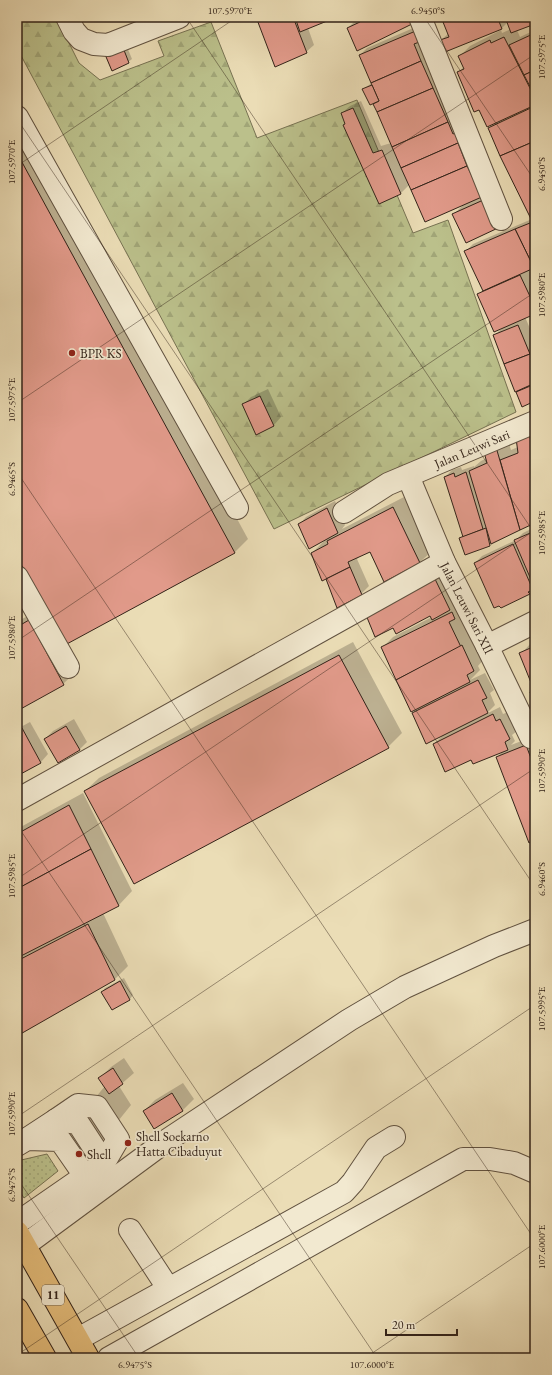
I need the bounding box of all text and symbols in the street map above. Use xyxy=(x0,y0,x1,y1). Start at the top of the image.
text: 107.5970°E xyxy=(208,4,253,17)
text: 6.9450°S xyxy=(411,4,445,17)
text: 107.5975°E xyxy=(535,34,548,79)
text: 107.5970°E xyxy=(5,139,18,184)
text: 6.9450°S xyxy=(535,157,548,191)
text: 107.5980°E xyxy=(535,272,548,317)
place label: BPR KS xyxy=(80,345,122,362)
marker: BPR KS xyxy=(67,348,77,358)
text: 107.5975°E xyxy=(5,377,18,422)
street label: Jalan Leuwi Sari xyxy=(431,425,512,473)
text: 6.9465°S xyxy=(5,462,18,496)
text: 107.5985°E xyxy=(535,510,548,555)
street label: Jalan Leuwi Sari XII xyxy=(436,558,498,657)
text: 107.5980°E xyxy=(5,615,18,660)
text: 107.5990°E xyxy=(535,748,548,793)
text: 107.5985°E xyxy=(5,853,18,898)
text: 6.9460°S xyxy=(535,862,548,896)
text: 107.5995°E xyxy=(535,986,548,1031)
text: 107.5990°E xyxy=(5,1091,18,1136)
place label: Shell Soekarno Hatta Cibaduyut xyxy=(136,1128,222,1160)
marker: Shell Soekarno Hatta Cibaduyut xyxy=(123,1138,133,1148)
place label: Shell xyxy=(87,1146,111,1163)
marker: Shell xyxy=(74,1149,84,1159)
text: 6.9475°S xyxy=(5,1168,18,1202)
text: 107.6000°E xyxy=(535,1224,548,1269)
road number: 11 xyxy=(42,1285,64,1305)
scale bar xyxy=(386,1311,457,1337)
text: 20 m xyxy=(392,1317,416,1333)
text: 6.9475°S xyxy=(118,1358,152,1371)
text: 107.6000°E xyxy=(350,1358,395,1371)

